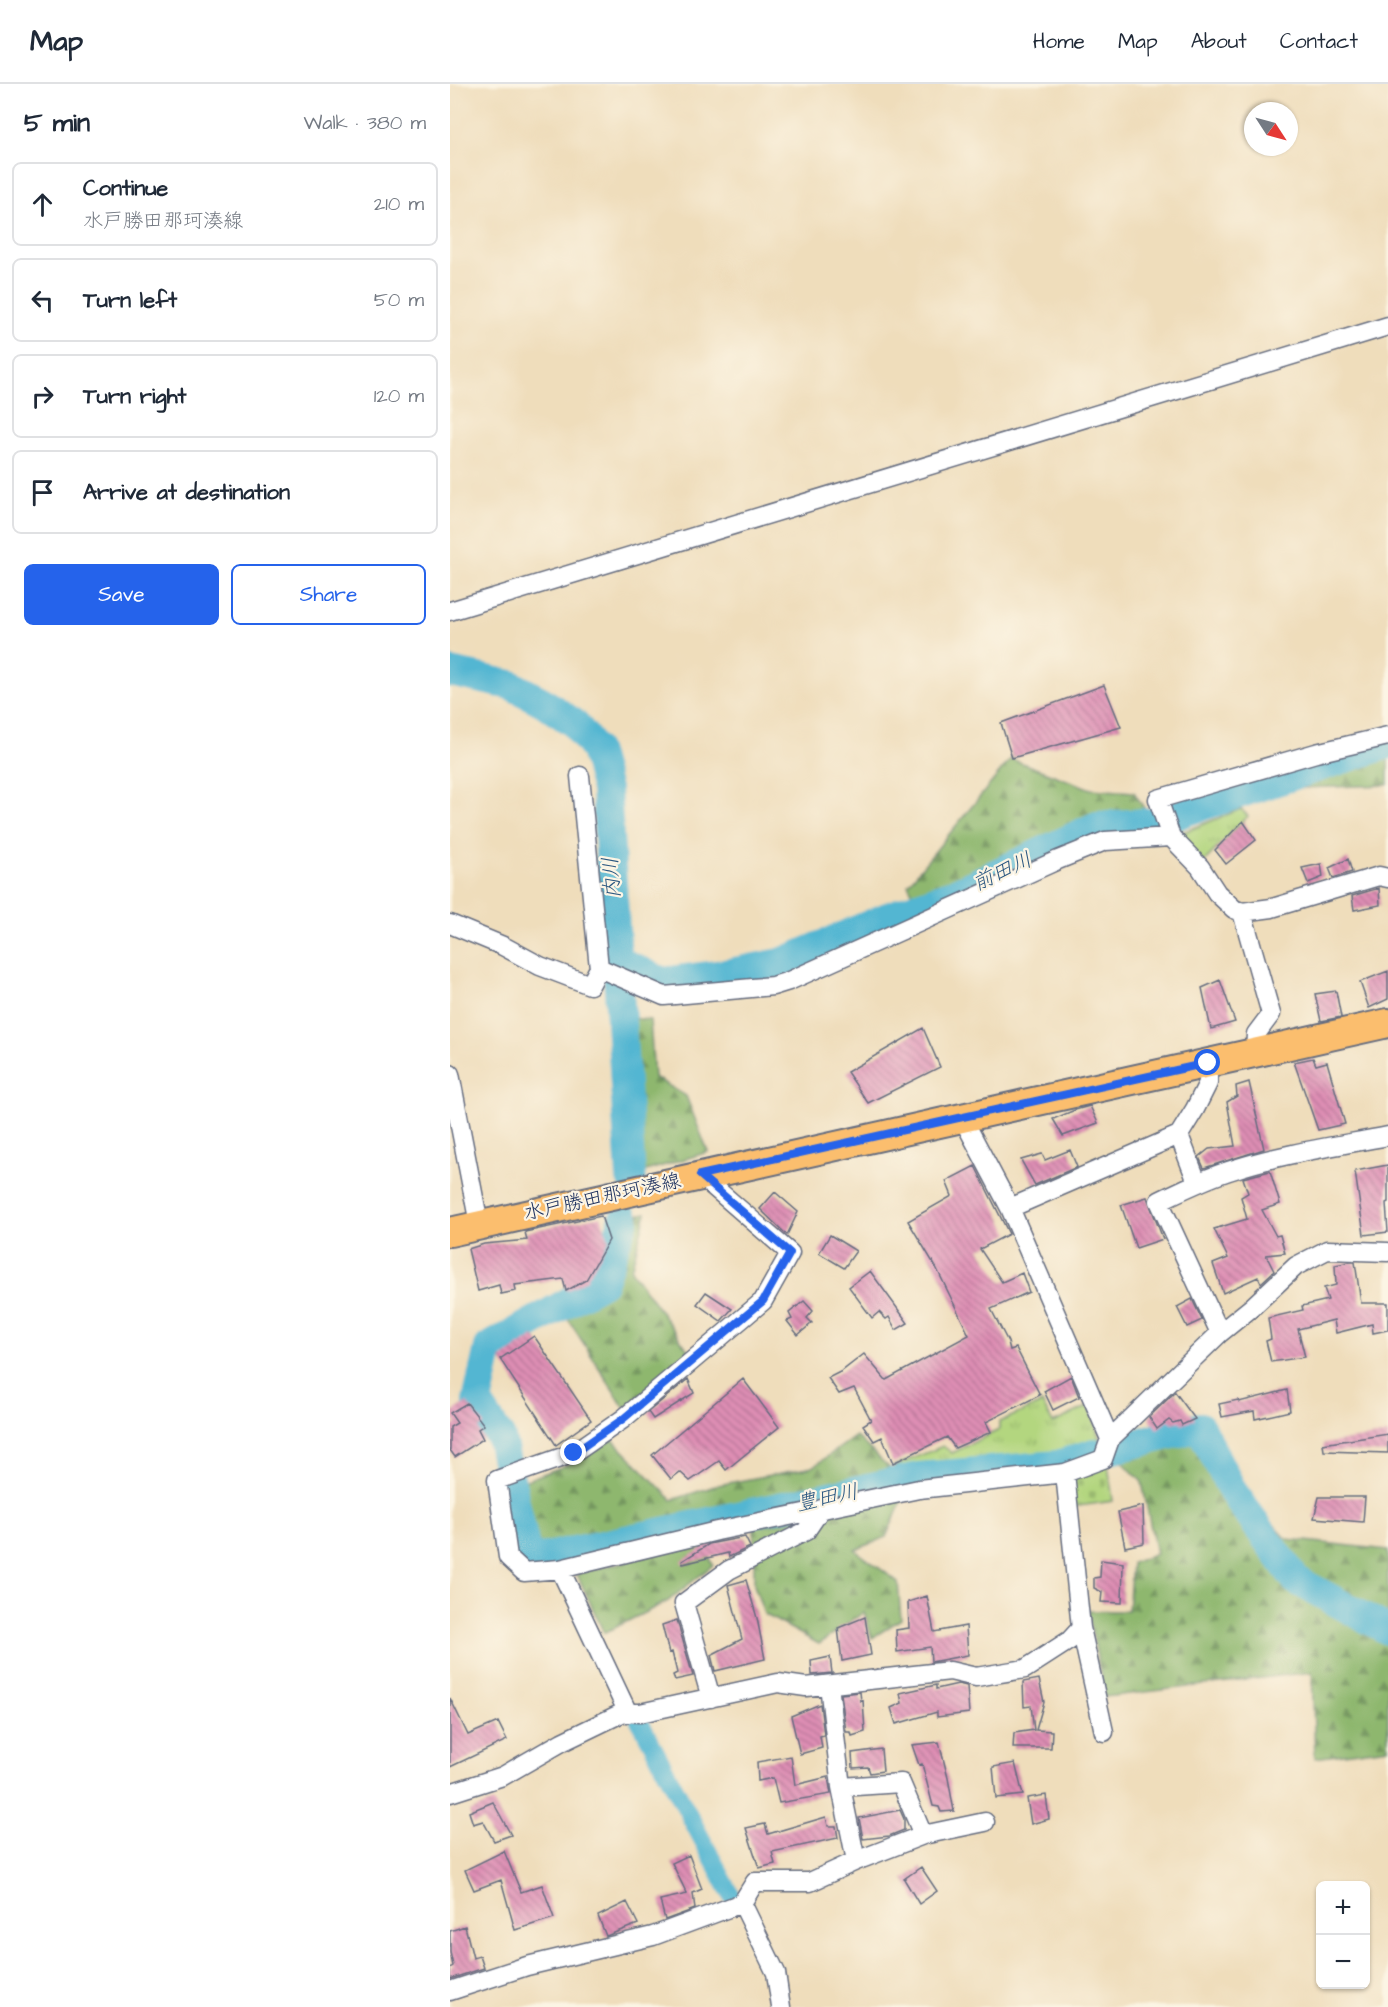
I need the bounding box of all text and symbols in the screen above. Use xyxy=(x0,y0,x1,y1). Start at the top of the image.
text: Map xyxy=(30,22,83,61)
text: Home xyxy=(1033,27,1085,56)
text: Map xyxy=(1118,27,1158,56)
text: About xyxy=(1191,27,1247,56)
text: Contact xyxy=(1280,27,1358,56)
north arrow xyxy=(1244,102,1298,156)
text: 5 min xyxy=(24,105,90,141)
text: Walk · 380 m xyxy=(303,109,426,137)
text: Continue xyxy=(83,173,168,204)
icon: ahead xyxy=(26,188,59,221)
text: 210 m xyxy=(374,190,424,218)
text: 水戸勝田那珂湊線 xyxy=(83,207,243,235)
icon: left xyxy=(26,284,59,317)
text: Turn left xyxy=(83,285,177,316)
text: 50 m xyxy=(374,286,424,314)
icon: right xyxy=(26,380,59,413)
text: Turn right xyxy=(83,381,186,412)
text: 120 m xyxy=(374,382,424,410)
icon: arrive xyxy=(26,476,59,509)
text: Arrive at destination xyxy=(83,477,290,508)
button: Save xyxy=(24,564,219,625)
button: Share xyxy=(231,564,426,625)
water label: 前田川 xyxy=(968,845,1037,898)
water label: 内川 xyxy=(596,856,627,900)
route start xyxy=(1194,1049,1220,1075)
street label: 水戸勝田那珂湊線 xyxy=(521,1167,683,1227)
route end xyxy=(560,1439,586,1465)
water label: 豊田川 xyxy=(793,1477,861,1518)
map controls xyxy=(1316,1881,1370,1989)
button: + xyxy=(1316,1881,1370,1935)
button: − xyxy=(1316,1935,1370,1989)

